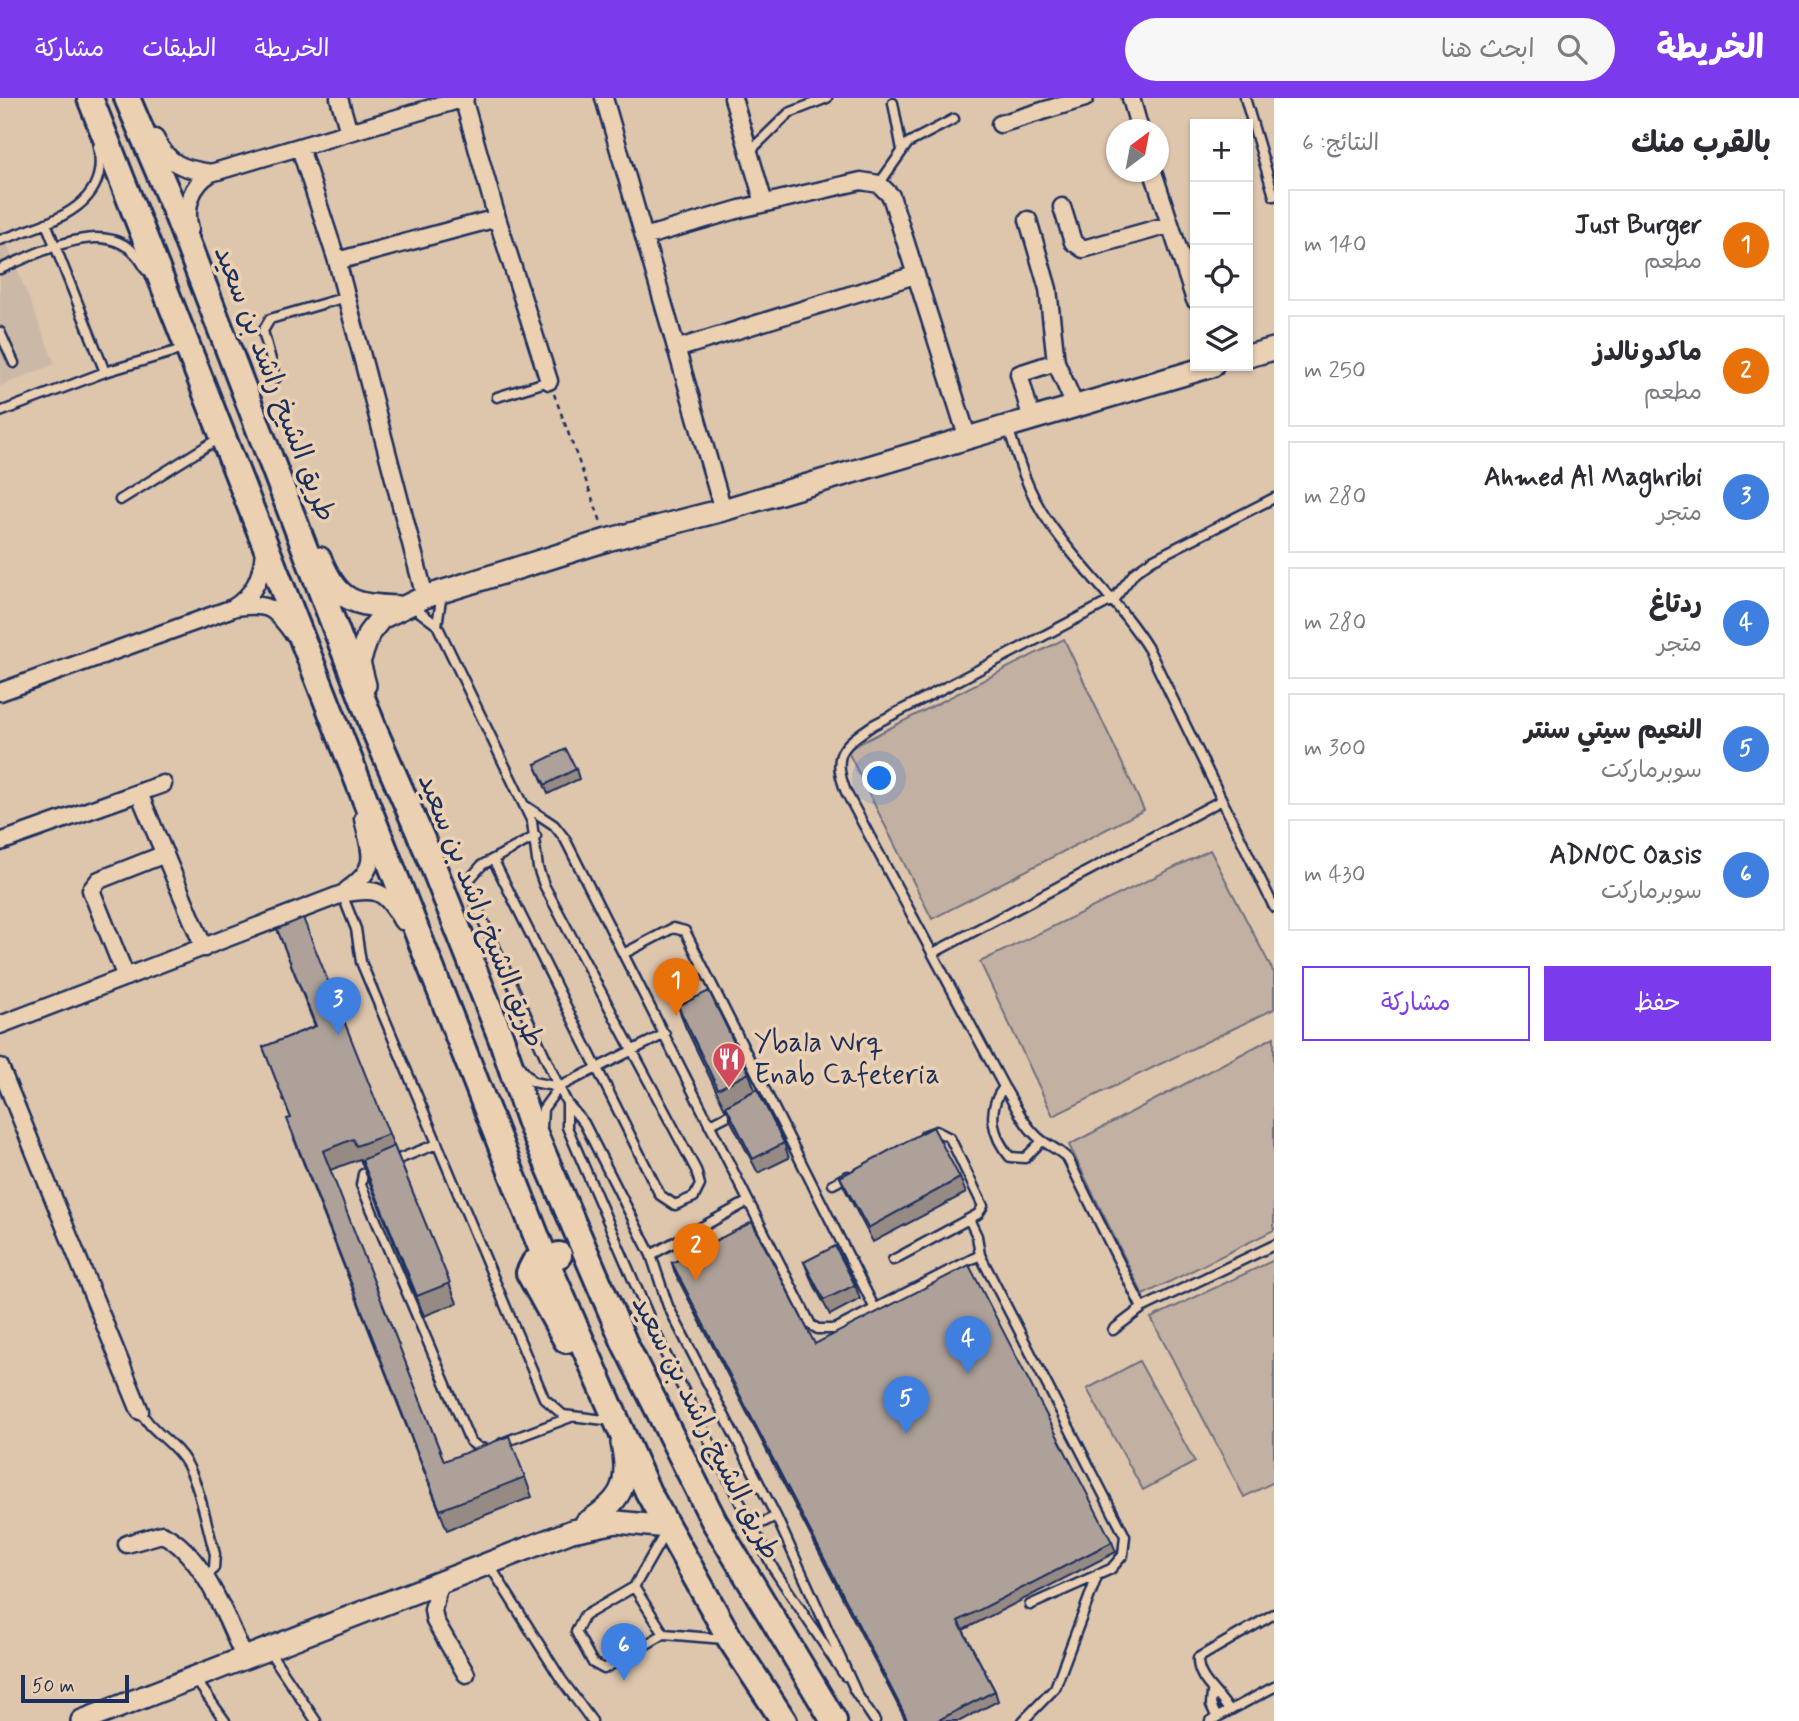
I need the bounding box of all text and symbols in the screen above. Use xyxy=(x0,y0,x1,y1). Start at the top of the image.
search box xyxy=(1125,18,1615,81)
text: الخريطة xyxy=(1657,27,1764,71)
icon: search xyxy=(1553,30,1591,68)
text: ابحث هنا xyxy=(1441,33,1535,67)
text: مشاركة xyxy=(35,34,104,65)
text: الطبقات xyxy=(142,34,217,65)
text: الخريطة xyxy=(255,34,329,65)
north arrow xyxy=(1106,119,1169,182)
map controls xyxy=(1190,119,1253,371)
button: + xyxy=(1190,119,1253,182)
text: بالقرب منك xyxy=(1631,124,1771,163)
text: النتائج: 6 xyxy=(1302,129,1379,159)
button: − xyxy=(1190,182,1253,245)
text: Just Burger xyxy=(1575,209,1702,243)
text: 140 m xyxy=(1304,230,1367,260)
text: 1 xyxy=(1741,230,1751,260)
street label: طريق الشيخ راشد بن سعيد xyxy=(204,241,344,527)
button: locate xyxy=(1190,245,1253,308)
text: مطعم xyxy=(1644,247,1702,277)
button: layers xyxy=(1190,308,1253,371)
text: ماكدونالدز xyxy=(1593,336,1702,370)
text: 250 m xyxy=(1304,356,1366,386)
text: 2 xyxy=(1740,356,1752,386)
text: مطعم xyxy=(1644,378,1702,408)
text: Ahmed Al Maghribi xyxy=(1484,461,1702,495)
text: 280 m xyxy=(1304,482,1366,512)
text: 3 xyxy=(1741,482,1751,512)
text: متجر xyxy=(1657,499,1702,529)
text: ردتاغ xyxy=(1650,588,1702,622)
text: 280 m xyxy=(1304,608,1366,638)
text: 4 xyxy=(1739,608,1753,638)
text: متجر xyxy=(1657,630,1702,660)
text: النعيم سيتي سنتر xyxy=(1525,714,1702,748)
text: 300 m xyxy=(1304,734,1366,764)
text: 5 xyxy=(1739,734,1753,764)
text: سوبرماركت xyxy=(1601,756,1702,786)
your location xyxy=(862,761,896,795)
street label: طريق الشيخ راشد بن سعيد xyxy=(408,768,552,1054)
text: ADNOC Oasis xyxy=(1550,839,1702,873)
text: 430 m xyxy=(1304,860,1365,890)
text: 6 xyxy=(1740,860,1752,890)
text: سوبرماركت xyxy=(1601,877,1702,907)
pin: 1 xyxy=(653,958,699,1016)
button: مشاركة xyxy=(1302,966,1530,1041)
button: حفظ xyxy=(1544,966,1771,1041)
pin: 3 xyxy=(315,977,361,1035)
place label: Ybala Wrq Enab Cafeteria xyxy=(754,1025,940,1094)
restaurant icon: Ybala Wrq Enab Cafeteria xyxy=(710,1040,748,1089)
pin: 2 xyxy=(673,1223,719,1281)
street label: طريق الشيخ راشد بن سعيد xyxy=(622,1289,788,1567)
pin: 4 xyxy=(945,1316,991,1374)
pin: 5 xyxy=(883,1376,929,1434)
pin: 6 xyxy=(601,1623,647,1681)
scale bar xyxy=(21,1672,130,1704)
text: 50 m xyxy=(32,1674,75,1699)

